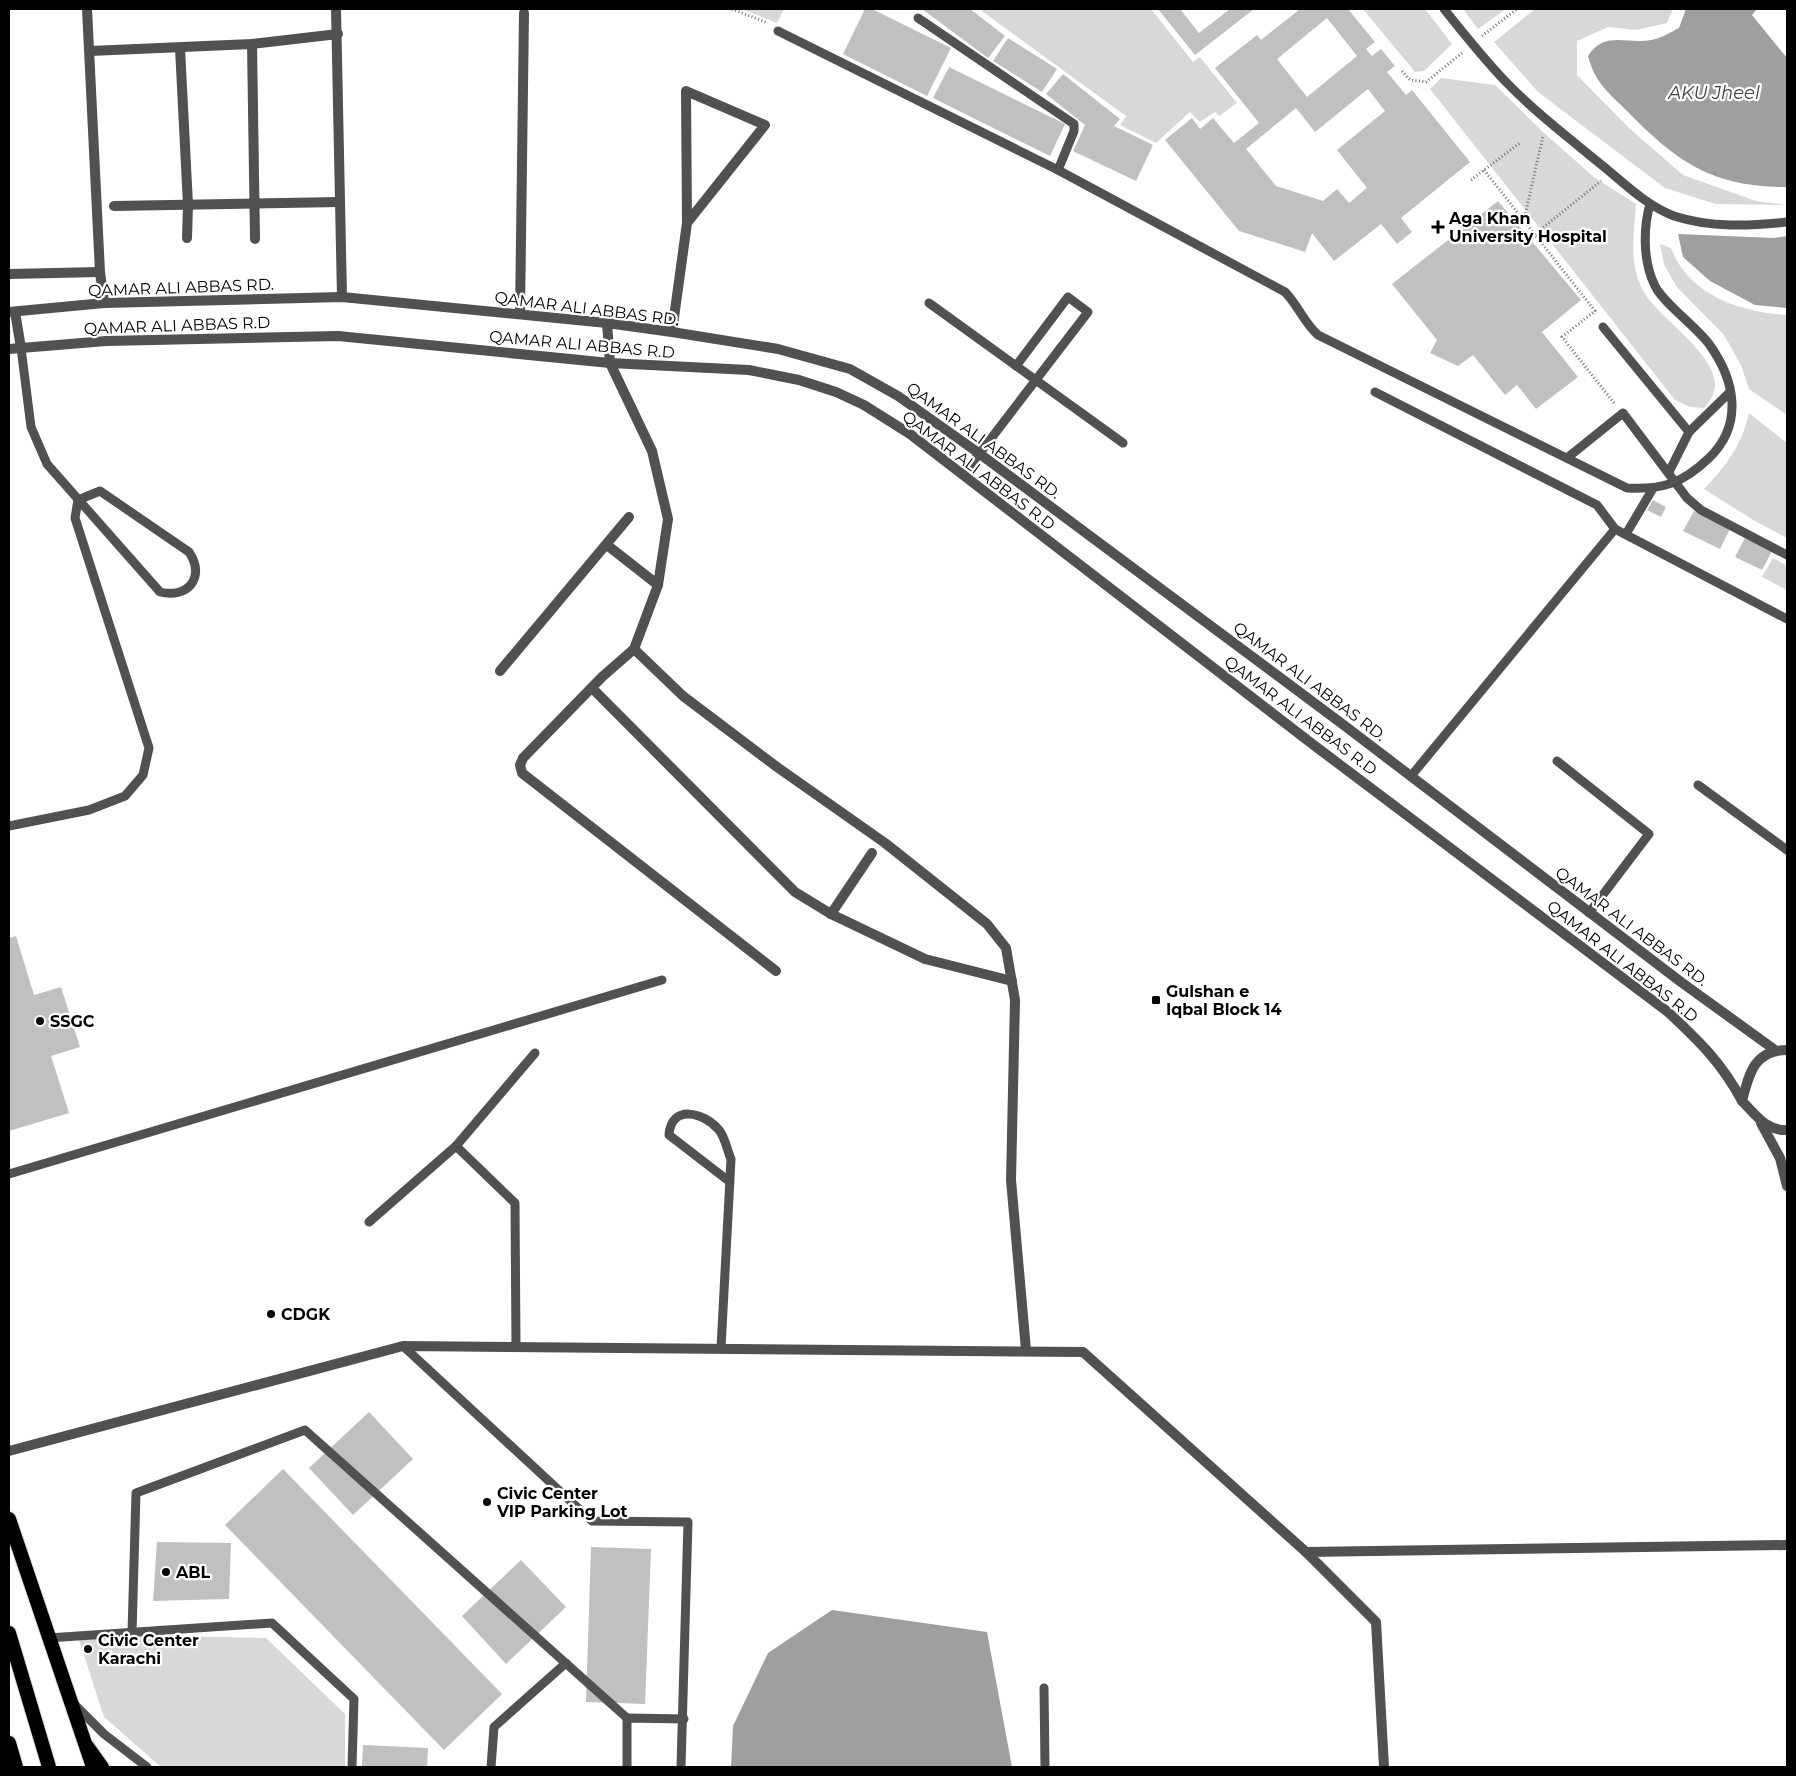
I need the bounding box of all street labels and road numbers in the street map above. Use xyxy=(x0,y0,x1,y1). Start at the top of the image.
street label: QAMAR ALI ABBAS RD. xyxy=(88,275,274,300)
street label: QAMAR ALI ABBAS RD. xyxy=(493,288,680,329)
street label: QAMAR ALI ABBAS R.D xyxy=(84,313,270,338)
street label: QAMAR ALI ABBAS R.D xyxy=(488,327,676,362)
street label: QAMAR ALI ABBAS RD. xyxy=(903,378,1065,503)
street label: QAMAR ALI ABBAS R.D xyxy=(899,407,1059,534)
street label: QAMAR ALI ABBAS RD. xyxy=(1230,618,1390,745)
street label: QAMAR ALI ABBAS R.D xyxy=(1221,652,1381,779)
street label: QAMAR ALI ABBAS RD. xyxy=(1552,863,1712,990)
street label: QAMAR ALI ABBAS R.D xyxy=(1543,897,1702,1026)

